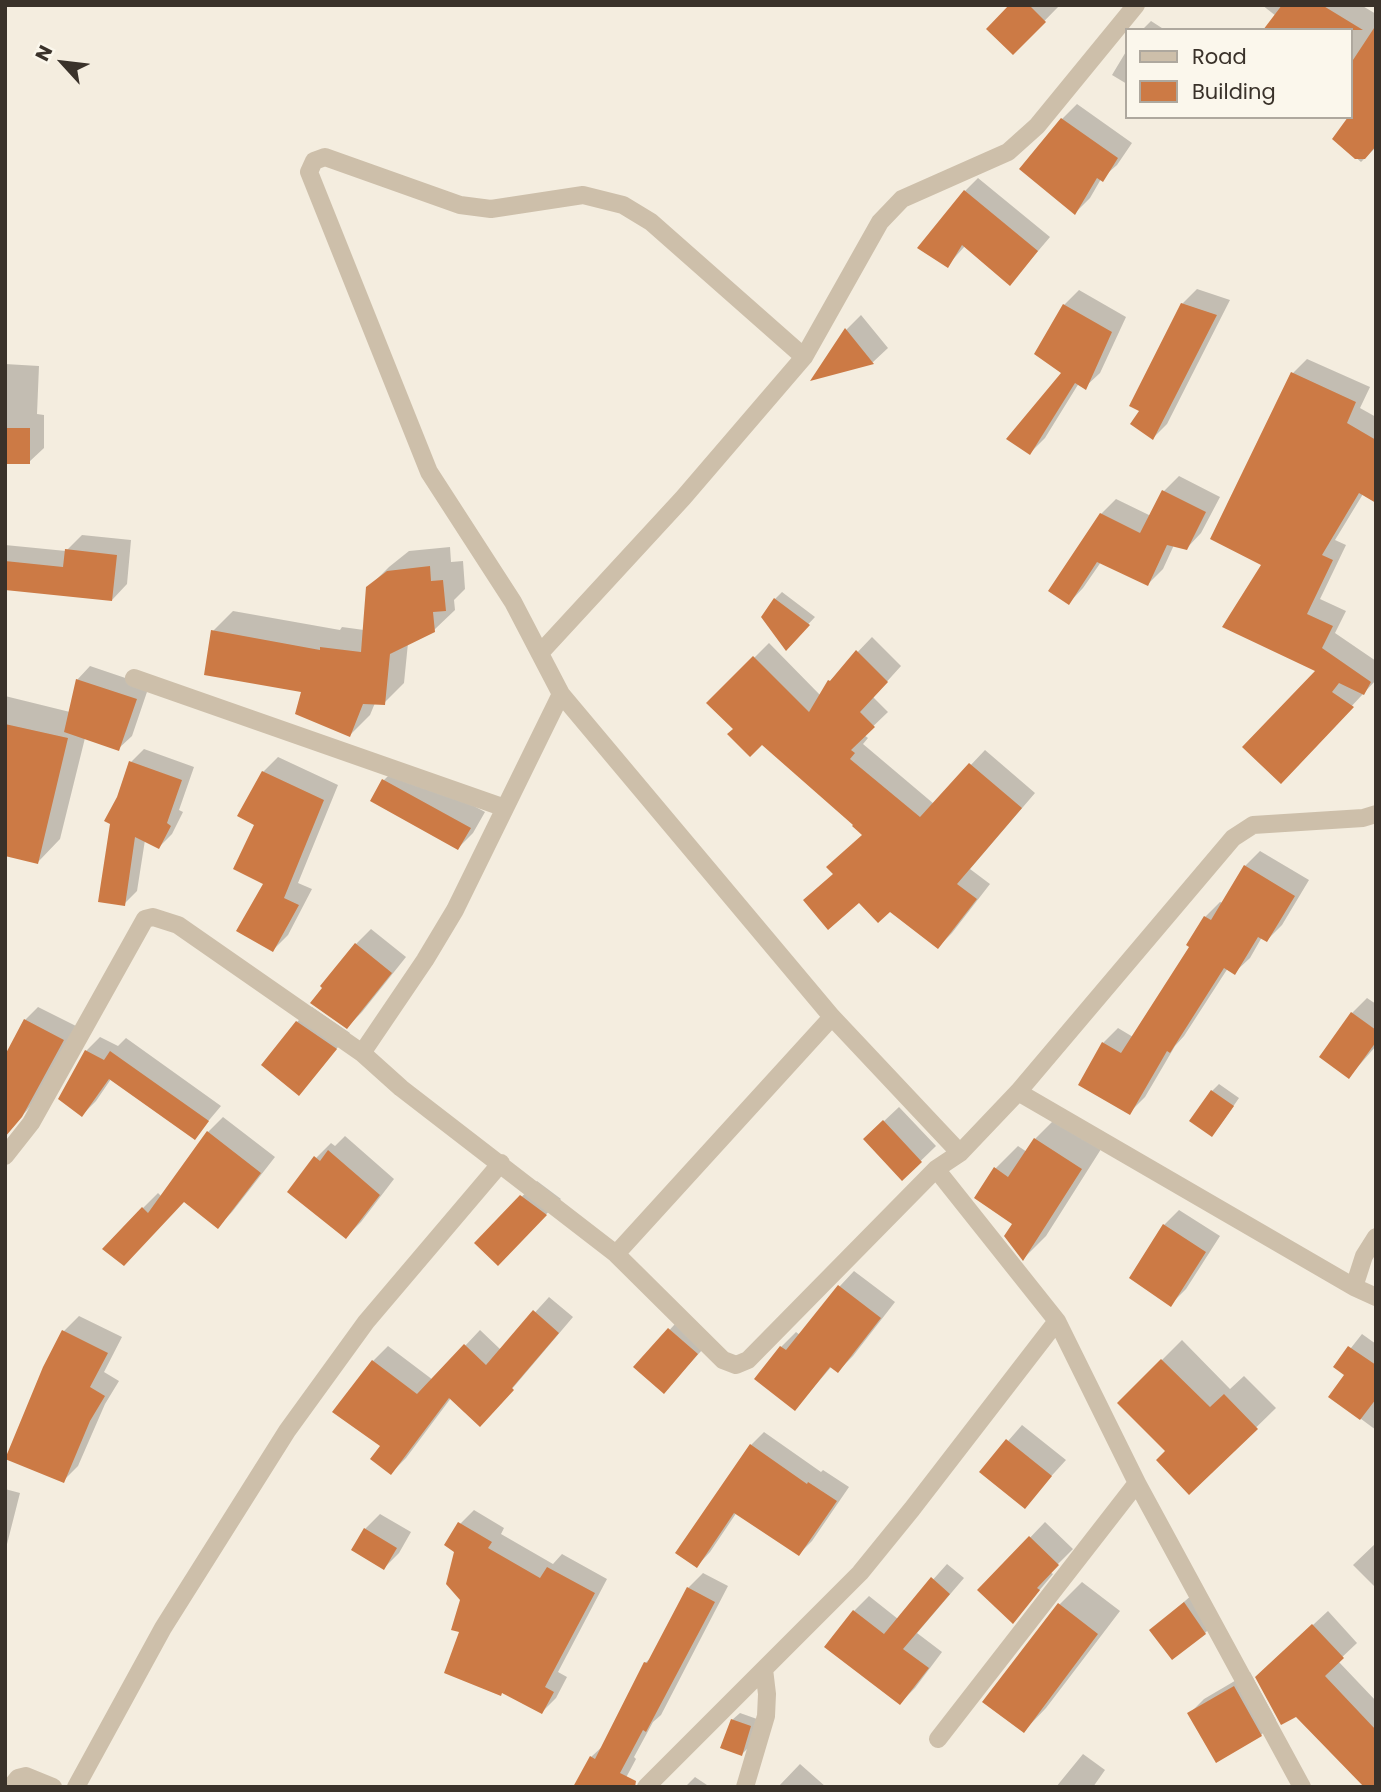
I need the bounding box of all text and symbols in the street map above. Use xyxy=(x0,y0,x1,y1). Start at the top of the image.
north arrow xyxy=(28,28,98,98)
legend xyxy=(1126,28,1353,119)
text: N xyxy=(29,41,59,66)
text: Road xyxy=(1192,42,1247,71)
text: Building xyxy=(1192,77,1276,106)

